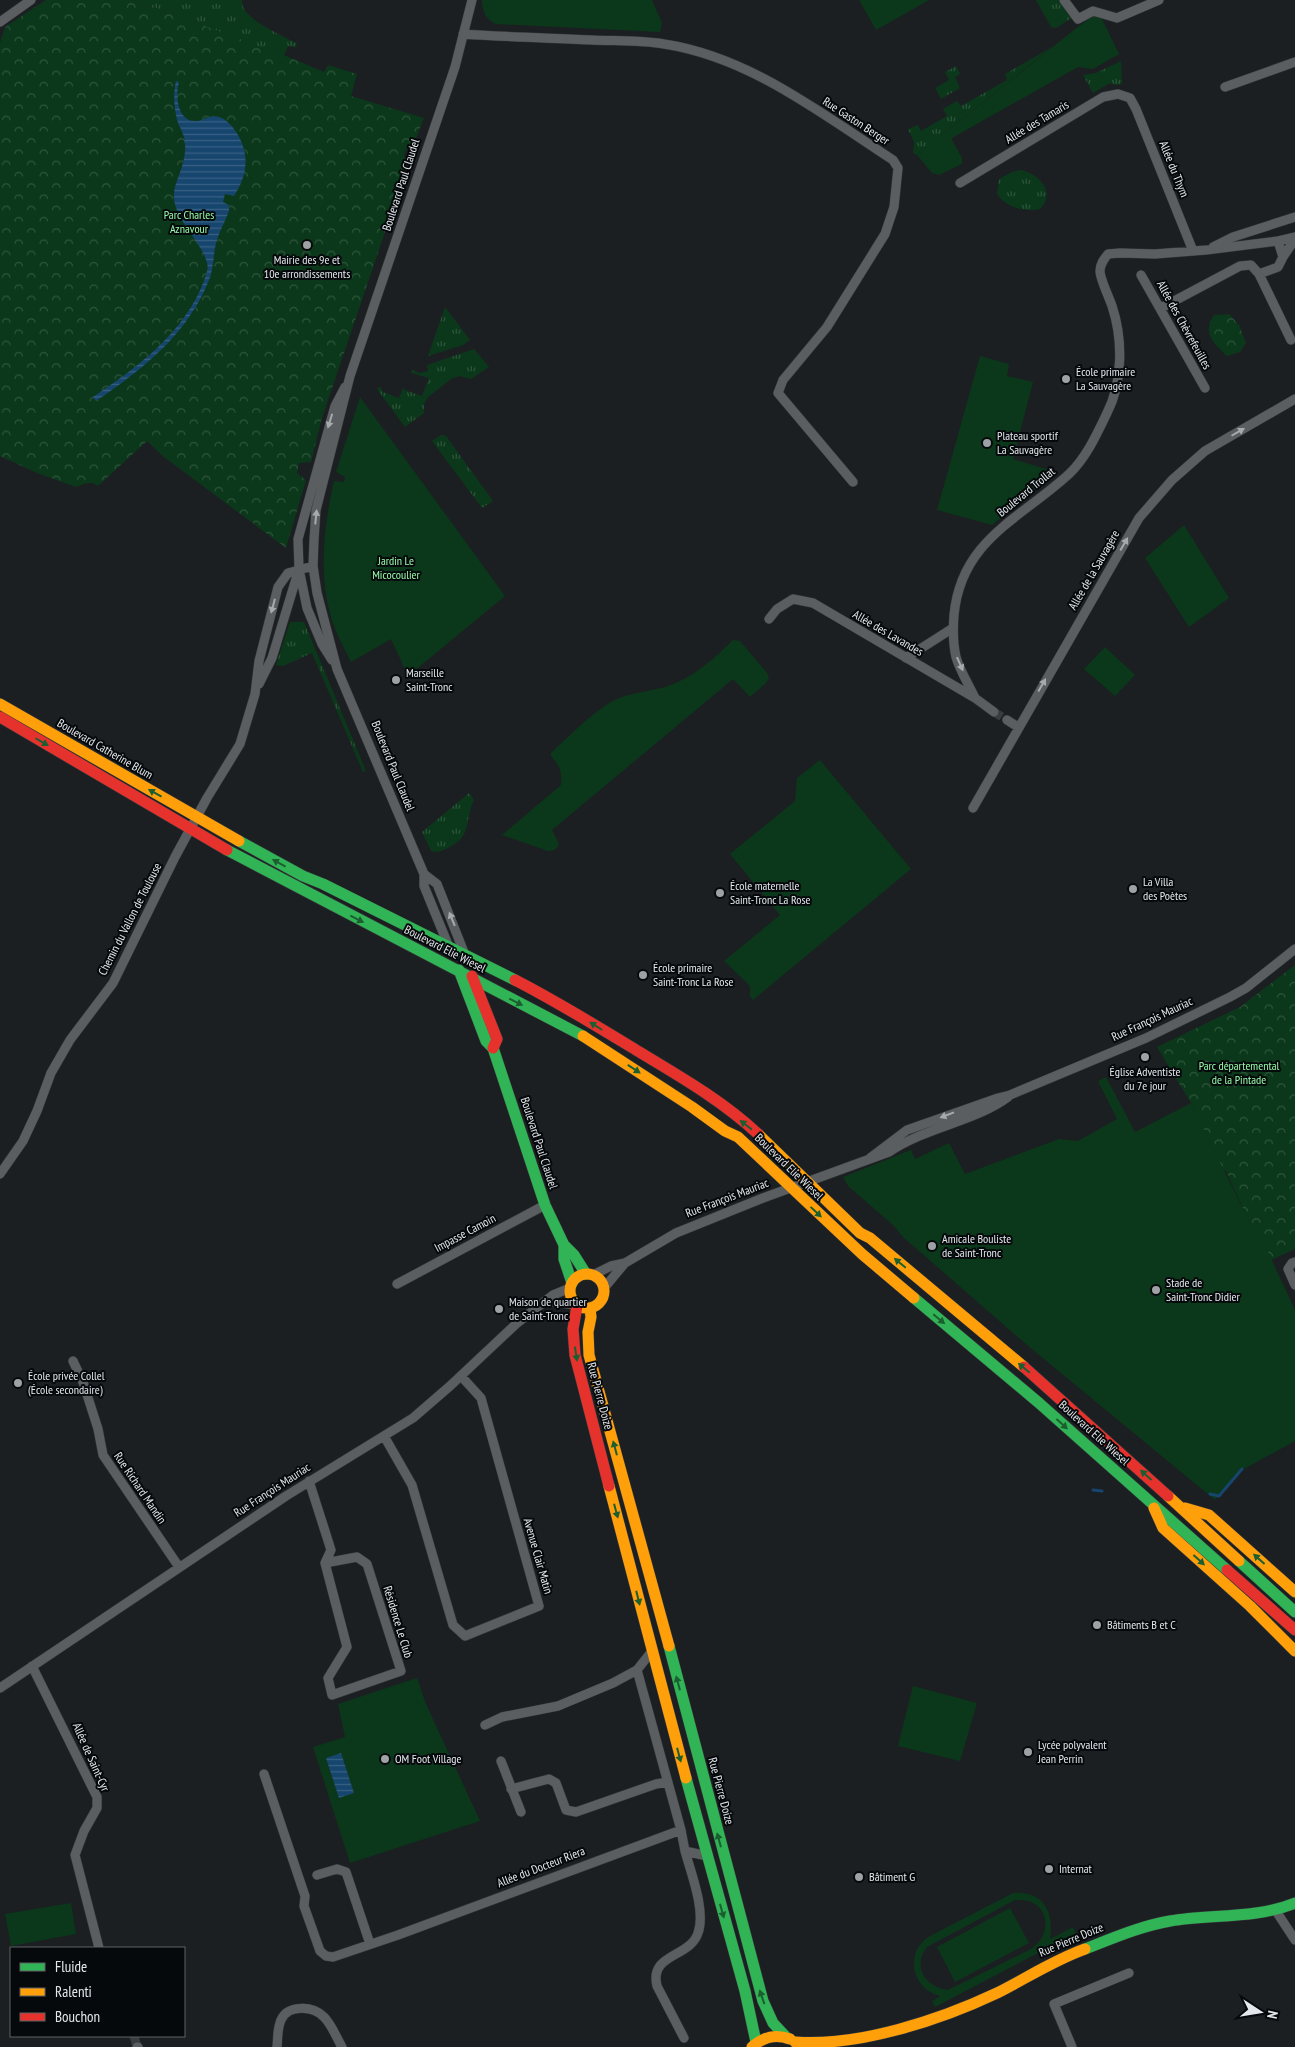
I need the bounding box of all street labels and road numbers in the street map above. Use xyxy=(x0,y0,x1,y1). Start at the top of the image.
street label: Rue Gaston Berger xyxy=(820,93,893,148)
street label: Allée des Tamaris xyxy=(1002,97,1071,146)
street label: Boulevard Paul Claudel xyxy=(379,137,423,233)
street label: Allée du Thym xyxy=(1156,139,1193,199)
street label: Allée des Chèvrefeuilles xyxy=(1154,278,1215,372)
street label: Boulevard Trollat xyxy=(994,463,1058,520)
street label: Allée de la Sauvagère xyxy=(1065,527,1122,612)
street label: Allée des Lavandes xyxy=(850,606,926,659)
street label: Boulevard Catherine Blum xyxy=(55,715,156,782)
street label: Boulevard Paul Claudel xyxy=(369,719,418,813)
street label: Chemin du Vallon de Toulouse xyxy=(95,860,164,978)
street label: Boulevard Elie Wiesel xyxy=(402,922,489,976)
street label: Rue François Mauriac xyxy=(1109,993,1195,1044)
street label: Boulevard Paul Claudel xyxy=(518,1095,561,1191)
street label: Boulevard Elie Wiesel xyxy=(752,1130,827,1203)
street label: Rue François Mauriac xyxy=(683,1175,771,1220)
street label: Impasse Camoin xyxy=(432,1210,498,1255)
street label: Rue Pierre Doize xyxy=(584,1361,617,1431)
street label: Boulevard Elie Wiesel xyxy=(1056,1397,1133,1468)
street label: Rue Richard Mandin xyxy=(111,1449,170,1526)
street label: Rue François Mauriac xyxy=(231,1459,313,1520)
street label: Avenue Clair Matin xyxy=(521,1516,556,1595)
street label: Résidence Le Club xyxy=(380,1584,417,1660)
street label: Allée de Saint-Cyr xyxy=(70,1720,114,1794)
street label: Rue Pierre Doize xyxy=(705,1756,738,1826)
street label: Allée du Docteur Riera xyxy=(495,1843,587,1890)
street label: Rue Pierre Doize xyxy=(1036,1919,1105,1960)

